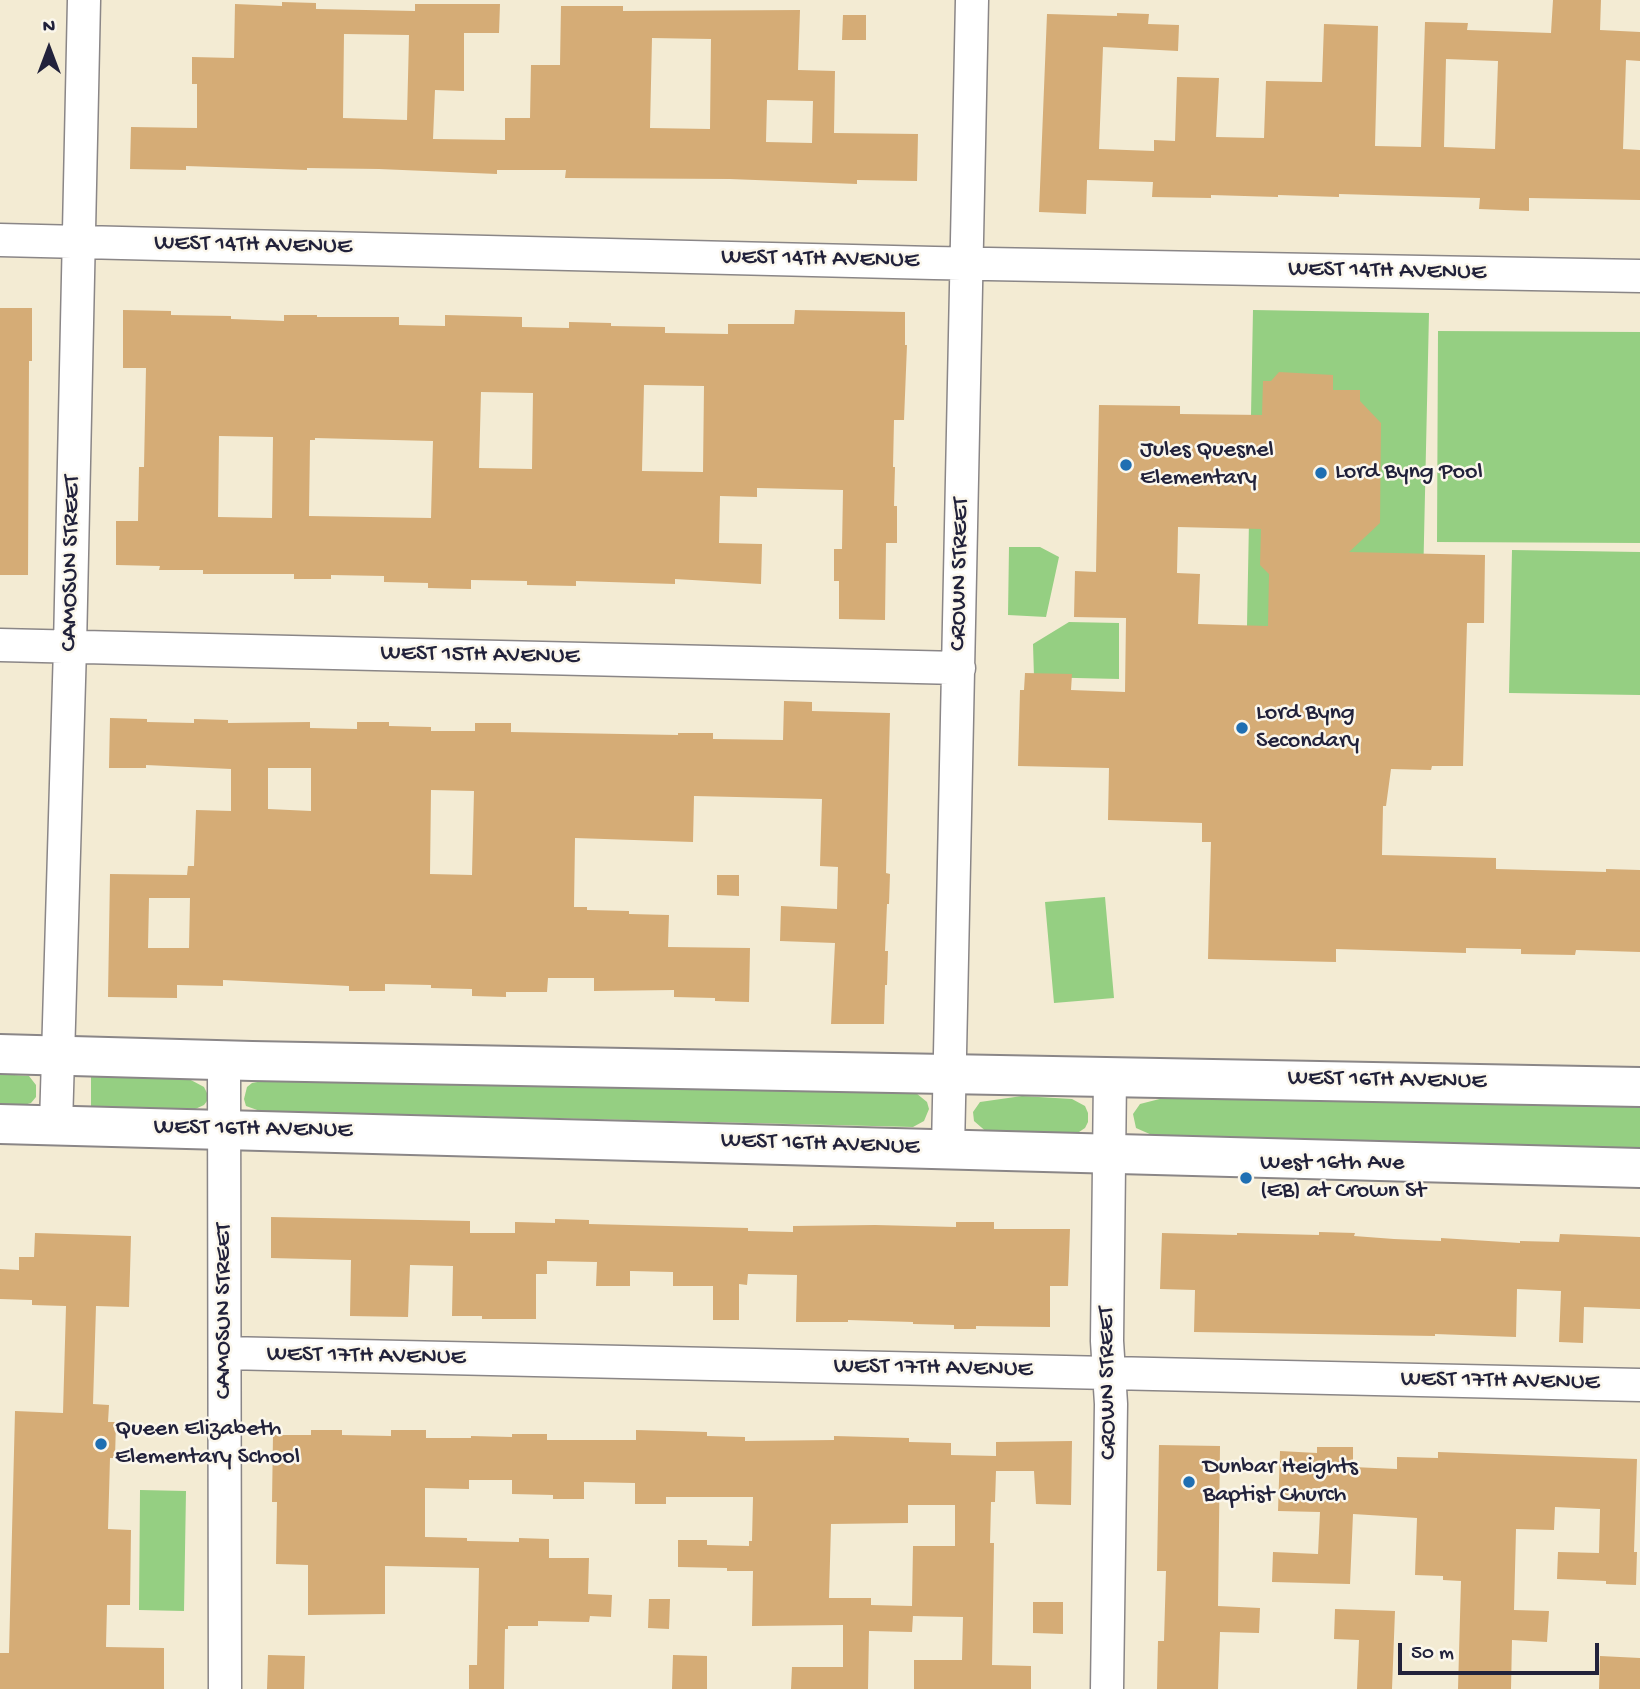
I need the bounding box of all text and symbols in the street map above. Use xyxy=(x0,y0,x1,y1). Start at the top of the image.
north arrow xyxy=(14,14,84,84)
text: N xyxy=(43,16,55,39)
street label: WEST 14TH AVENUE xyxy=(154,230,352,262)
street label: WEST 14TH AVENUE xyxy=(721,244,919,276)
street label: WEST 14TH AVENUE xyxy=(1288,256,1486,288)
place label: Jules Quesnel Elementary xyxy=(1140,437,1274,493)
marker: Jules Quesnel Elementary xyxy=(1118,457,1134,473)
place label: Lord Byng Pool xyxy=(1335,459,1483,487)
marker: Lord Byng Pool xyxy=(1313,465,1329,481)
street label: CAMOSUN STREET xyxy=(56,474,88,652)
street label: CROWN STREET xyxy=(945,497,977,651)
street label: WEST 15TH AVENUE xyxy=(380,640,580,672)
place label: Lord Byng Secondary xyxy=(1256,700,1359,756)
marker: Lord Byng Secondary xyxy=(1234,720,1250,736)
street label: WEST 16TH AVENUE xyxy=(1287,1065,1487,1097)
street label: WEST 16TH AVENUE xyxy=(153,1114,353,1146)
street label: WEST 16TH AVENUE xyxy=(720,1127,920,1163)
place label: West 16th Ave (EB) at Crown St xyxy=(1260,1150,1426,1206)
marker: West 16th Ave (EB) at Crown St xyxy=(1238,1170,1254,1186)
street label: CAMOSUN STREET xyxy=(211,1223,239,1399)
street label: CROWN STREET xyxy=(1093,1306,1125,1460)
street label: WEST 17TH AVENUE xyxy=(266,1341,466,1373)
street label: WEST 17TH AVENUE xyxy=(833,1353,1033,1385)
street label: WEST 17TH AVENUE xyxy=(1400,1366,1600,1398)
place label: Queen Elizabeth Elementary School xyxy=(115,1416,300,1472)
marker: Queen Elizabeth Elementary School xyxy=(93,1436,109,1452)
place label: Dunbar Heights Baptist Church xyxy=(1203,1454,1358,1510)
marker: Dunbar Heights Baptist Church xyxy=(1181,1474,1197,1490)
scale bar xyxy=(1402,1630,1603,1674)
text: 50 m xyxy=(1411,1642,1454,1667)

